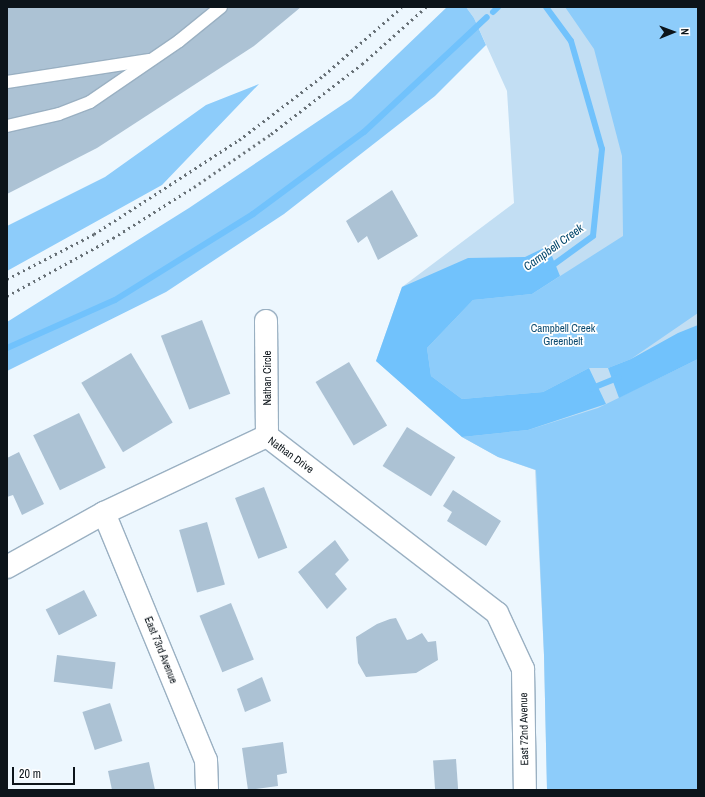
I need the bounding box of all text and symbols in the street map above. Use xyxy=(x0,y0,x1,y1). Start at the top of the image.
north arrow xyxy=(653,12,693,52)
text: N xyxy=(678,28,692,35)
water label: Campbell Creek xyxy=(521,221,587,275)
park label: Campbell Creek Greenbelt xyxy=(531,322,595,348)
street label: Nathan Circle xyxy=(260,350,274,406)
street label: Nathan Drive xyxy=(266,434,316,476)
street label: East 73rd Avenue xyxy=(141,614,181,686)
street label: East 72nd Avenue xyxy=(517,692,531,766)
scale bar xyxy=(14,759,77,785)
text: 20 m xyxy=(19,766,41,782)

